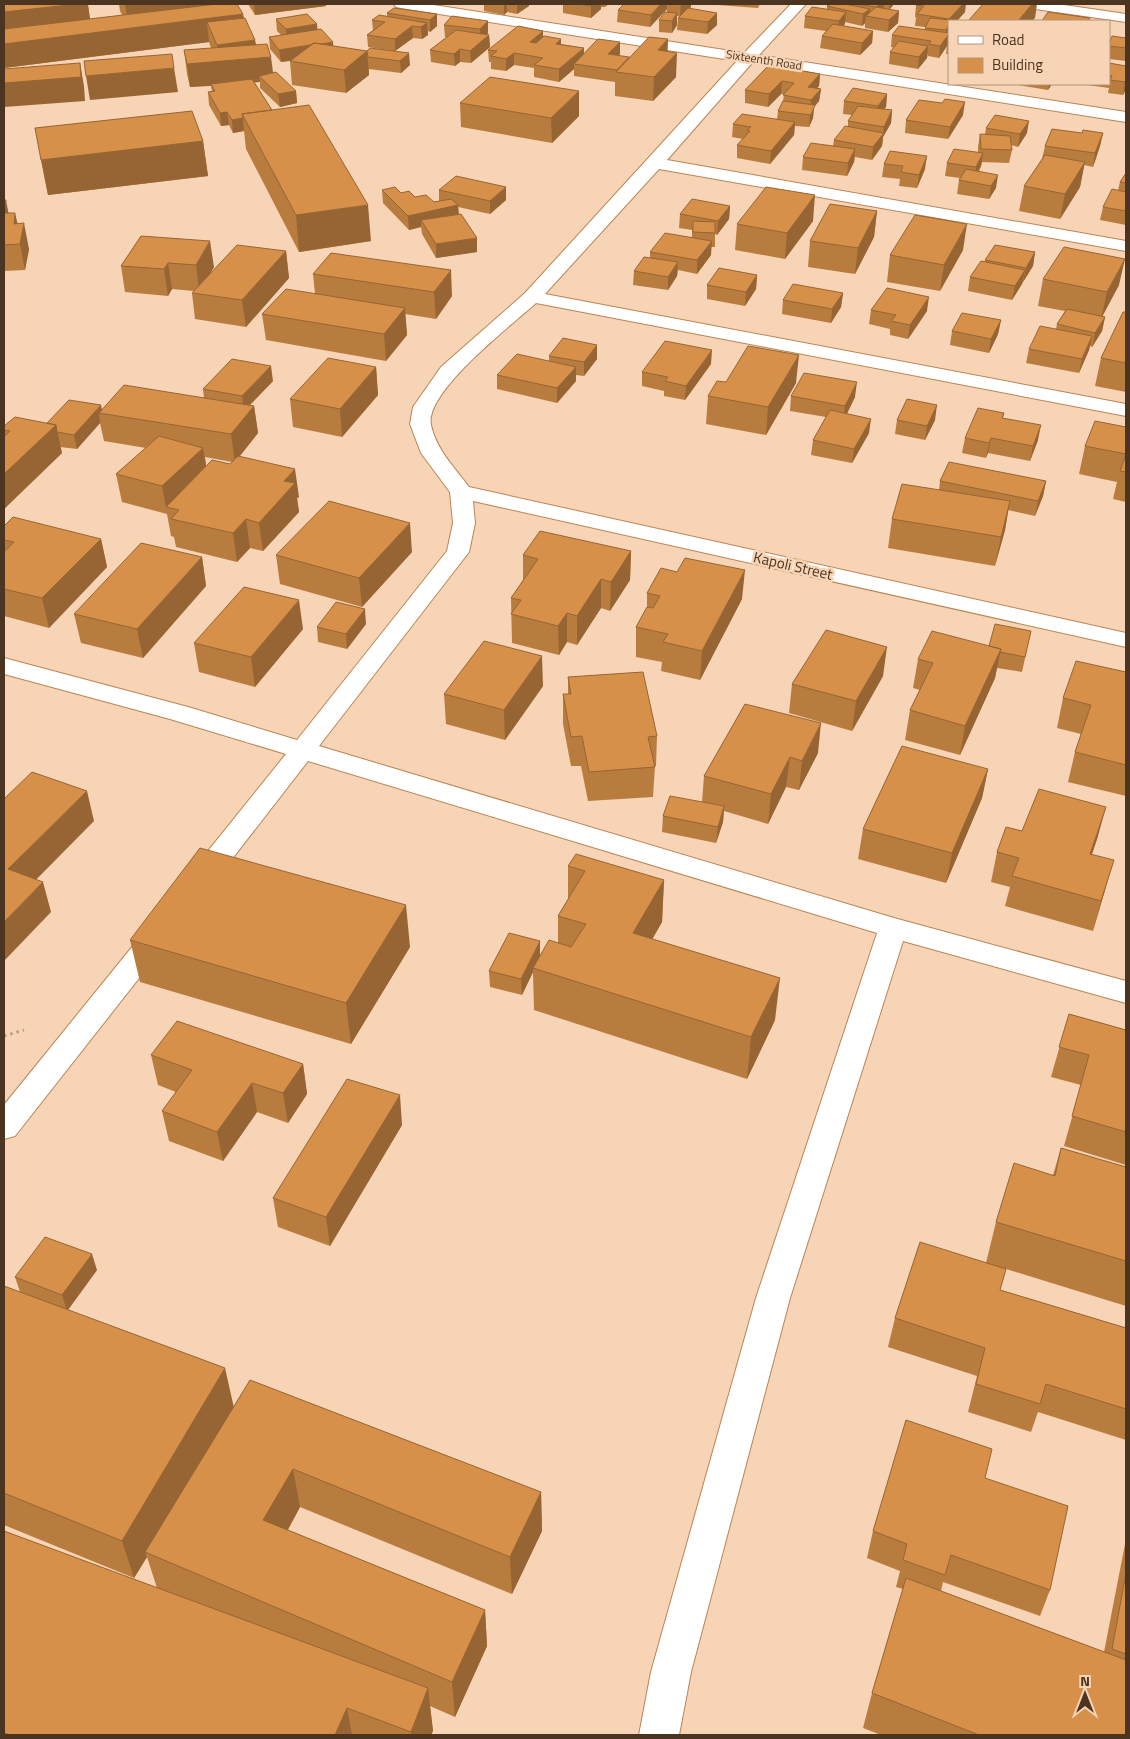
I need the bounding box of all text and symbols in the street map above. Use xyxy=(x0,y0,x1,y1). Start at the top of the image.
legend xyxy=(948,20,1110,85)
text: Road xyxy=(992,28,1024,51)
street label: Sixteenth Road xyxy=(725,44,803,75)
text: Building xyxy=(992,53,1043,76)
street label: Kapoli Street xyxy=(751,545,836,586)
north arrow xyxy=(1060,1669,1110,1719)
text: N xyxy=(1080,1670,1090,1691)

